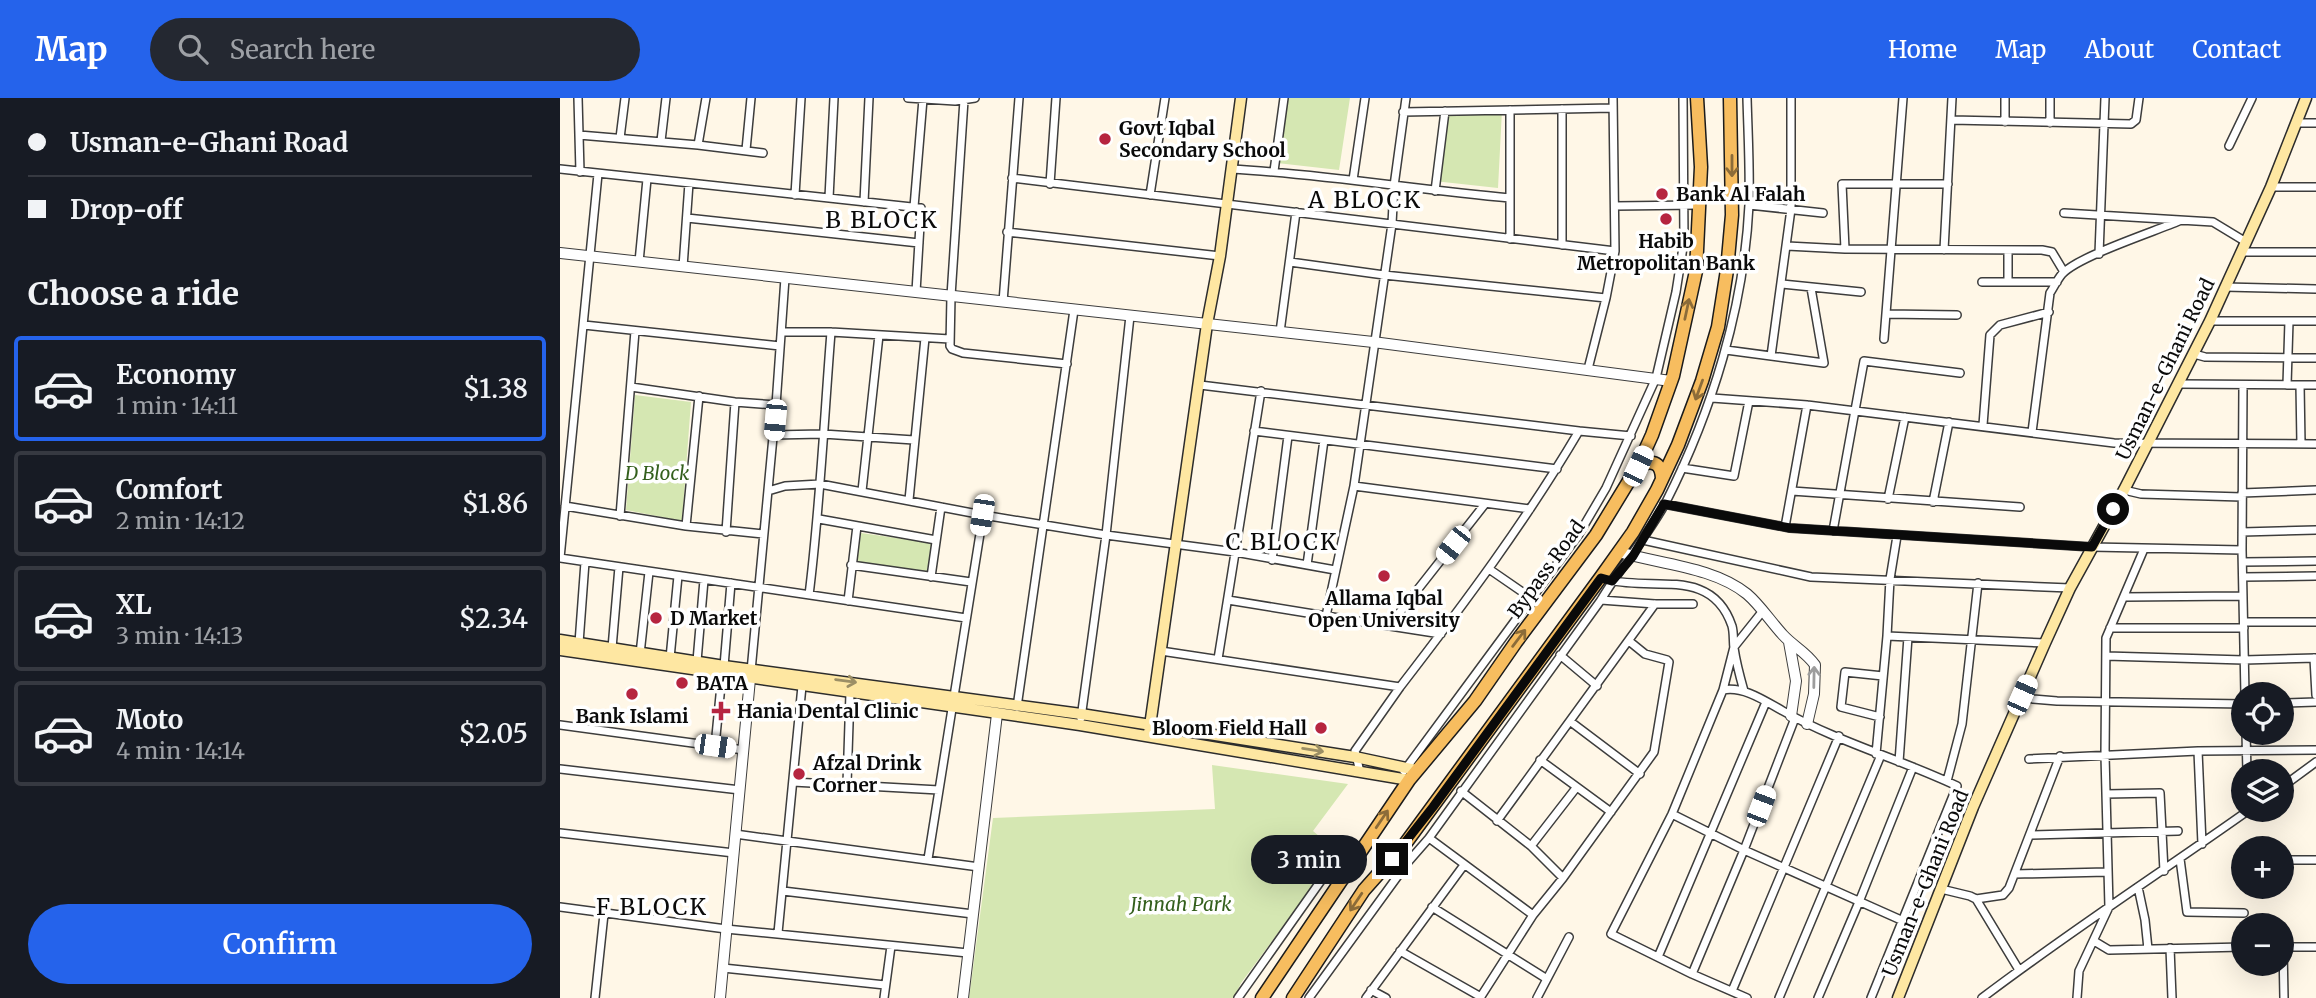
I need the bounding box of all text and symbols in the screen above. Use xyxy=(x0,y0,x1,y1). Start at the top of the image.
search box xyxy=(150,18,640,81)
text: Map xyxy=(35,29,108,70)
icon: search xyxy=(174,30,212,68)
text: Search here xyxy=(230,33,375,66)
text: Home xyxy=(1888,34,1957,65)
text: Map xyxy=(1995,34,2046,65)
text: About xyxy=(2084,34,2154,65)
text: Contact xyxy=(2192,34,2281,65)
place label: Govt Iqbal Secondary School xyxy=(1119,116,1286,162)
text: Usman-e-Ghani Road xyxy=(70,126,348,159)
marker: Govt Iqbal Secondary School xyxy=(1097,131,1113,147)
one-way arrow xyxy=(1725,154,1739,177)
place label: Bank Al Falah xyxy=(1676,182,1806,206)
district label: A BLOCK xyxy=(1307,185,1422,214)
marker: Bank Al Falah xyxy=(1654,186,1670,202)
text: Drop-off xyxy=(70,193,183,226)
district label: B BLOCK xyxy=(825,205,939,234)
marker: Habib Metropolitan Bank xyxy=(1658,211,1674,227)
place label: Habib Metropolitan Bank xyxy=(1577,229,1756,275)
text: Choose a ride xyxy=(28,274,239,314)
street label: Usman-e-Ghani Road xyxy=(2111,274,2219,464)
one-way arrow xyxy=(1681,298,1695,321)
icon: car xyxy=(32,357,95,420)
text: Economy xyxy=(116,358,236,391)
text: $1.38 xyxy=(463,372,528,405)
one-way arrow xyxy=(1692,378,1704,400)
text: 1 min · 14:11 xyxy=(116,391,238,420)
car xyxy=(763,398,788,442)
car xyxy=(1620,443,1657,489)
park label: D Block xyxy=(624,461,690,485)
icon: car xyxy=(32,472,95,535)
text: Comfort xyxy=(116,473,222,506)
text: $1.86 xyxy=(462,487,528,520)
car xyxy=(969,493,996,537)
route start xyxy=(2097,493,2129,525)
text: 2 min · 14:12 xyxy=(116,506,245,535)
street label: Bypass Road xyxy=(1502,515,1590,623)
car xyxy=(1432,522,1475,568)
district label: C BLOCK xyxy=(1225,527,1339,556)
marker: Allama Iqbal Open University xyxy=(1376,568,1392,584)
place label: Allama Iqbal Open University xyxy=(1308,586,1460,632)
icon: car xyxy=(32,587,95,650)
text: XL xyxy=(116,588,152,621)
text: $2.34 xyxy=(459,602,528,635)
place label: D Market xyxy=(670,606,758,630)
marker: D Market xyxy=(648,610,664,626)
text: 3 min · 14:13 xyxy=(116,621,243,650)
one-way arrow xyxy=(1512,629,1526,648)
one-way arrow xyxy=(1808,666,1821,689)
place label: BATA xyxy=(696,671,748,695)
car xyxy=(2004,672,2041,718)
marker: BATA xyxy=(674,675,690,691)
one-way arrow xyxy=(834,675,857,688)
map controls xyxy=(2231,682,2294,976)
button: locate xyxy=(2231,682,2294,745)
marker: Bank Islami xyxy=(624,686,640,702)
place label: Hania Dental Clinic xyxy=(737,699,919,723)
marker: Hania Dental Clinic xyxy=(711,701,731,721)
icon: car xyxy=(32,702,95,765)
text: Moto xyxy=(116,703,183,736)
place label: Bank Islami xyxy=(575,704,689,728)
place label: Bloom Field Hall xyxy=(1152,716,1307,740)
text: $2.05 xyxy=(458,717,528,750)
marker: Bloom Field Hall xyxy=(1313,720,1329,736)
car xyxy=(693,733,738,759)
text: 4 min · 14:14 xyxy=(116,736,245,765)
one-way arrow xyxy=(1301,744,1324,757)
place label: Afzal Drink Corner xyxy=(812,751,922,797)
button: layers xyxy=(2231,759,2294,822)
marker: Afzal Drink Corner xyxy=(791,766,807,782)
car xyxy=(1744,783,1779,829)
street label: Usman-e-Ghani Road xyxy=(1877,786,1973,980)
one-way arrow xyxy=(1375,810,1389,830)
callout: 3 min xyxy=(1252,834,1368,884)
button: + xyxy=(2231,836,2294,899)
route end xyxy=(1376,843,1408,875)
text: 3 min xyxy=(1277,845,1341,874)
district label: F BLOCK xyxy=(596,892,708,921)
park label: Jinnah Park xyxy=(1128,892,1232,916)
one-way arrow xyxy=(1349,892,1363,912)
button: Confirm xyxy=(28,904,532,984)
button: − xyxy=(2231,913,2294,976)

